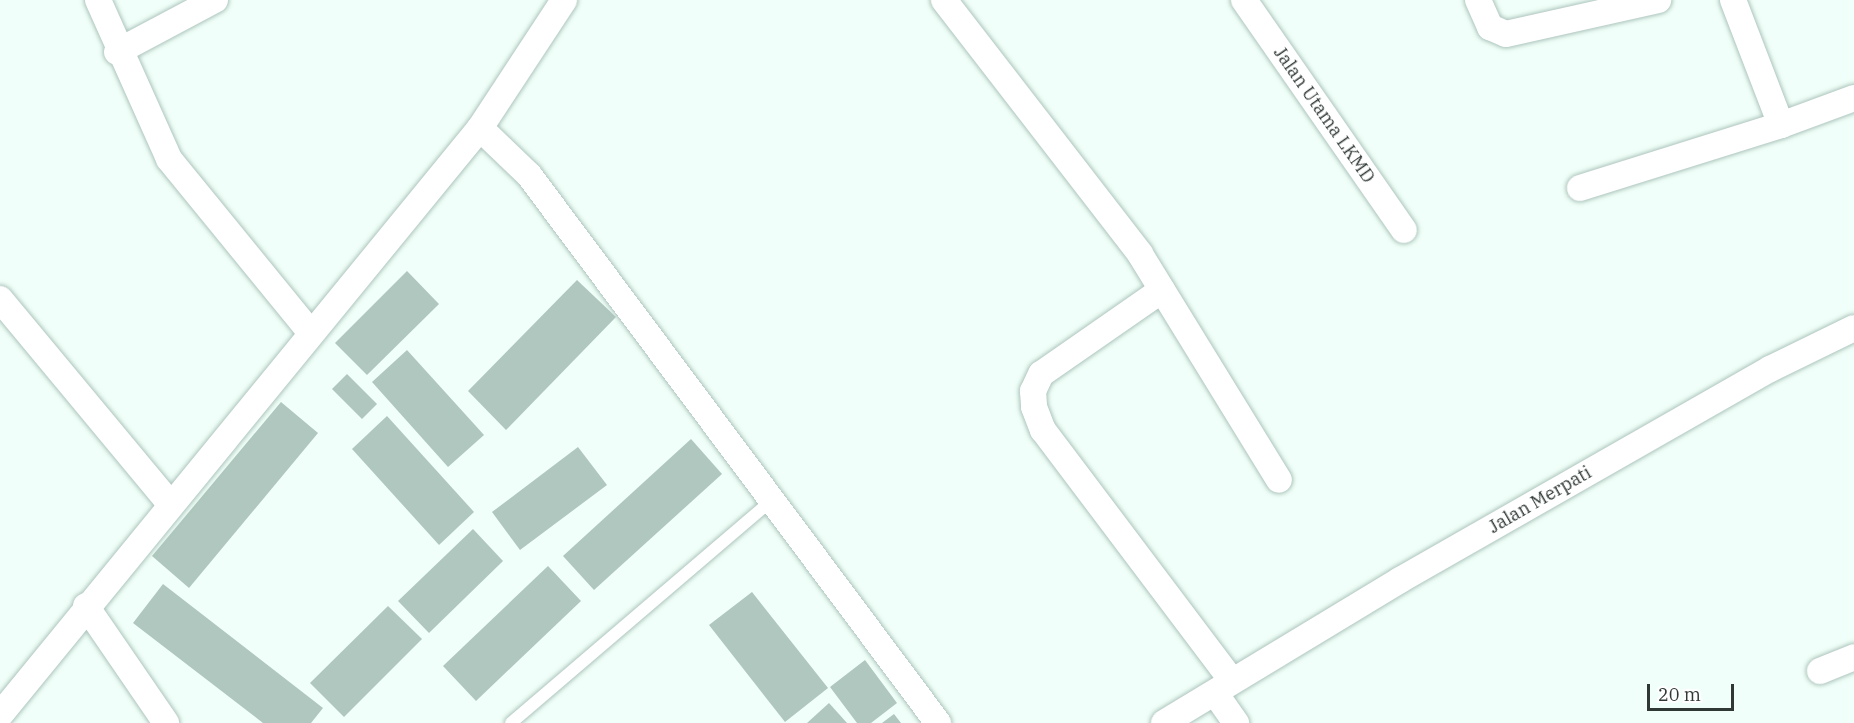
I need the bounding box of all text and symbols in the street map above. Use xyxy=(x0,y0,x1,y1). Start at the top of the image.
street label: Jalan Utama LKMD xyxy=(1269,43,1379,187)
street label: Jalan Merpati xyxy=(1485,462,1595,538)
scale bar xyxy=(1650,672,1737,710)
text: 20 m xyxy=(1658,683,1701,706)

